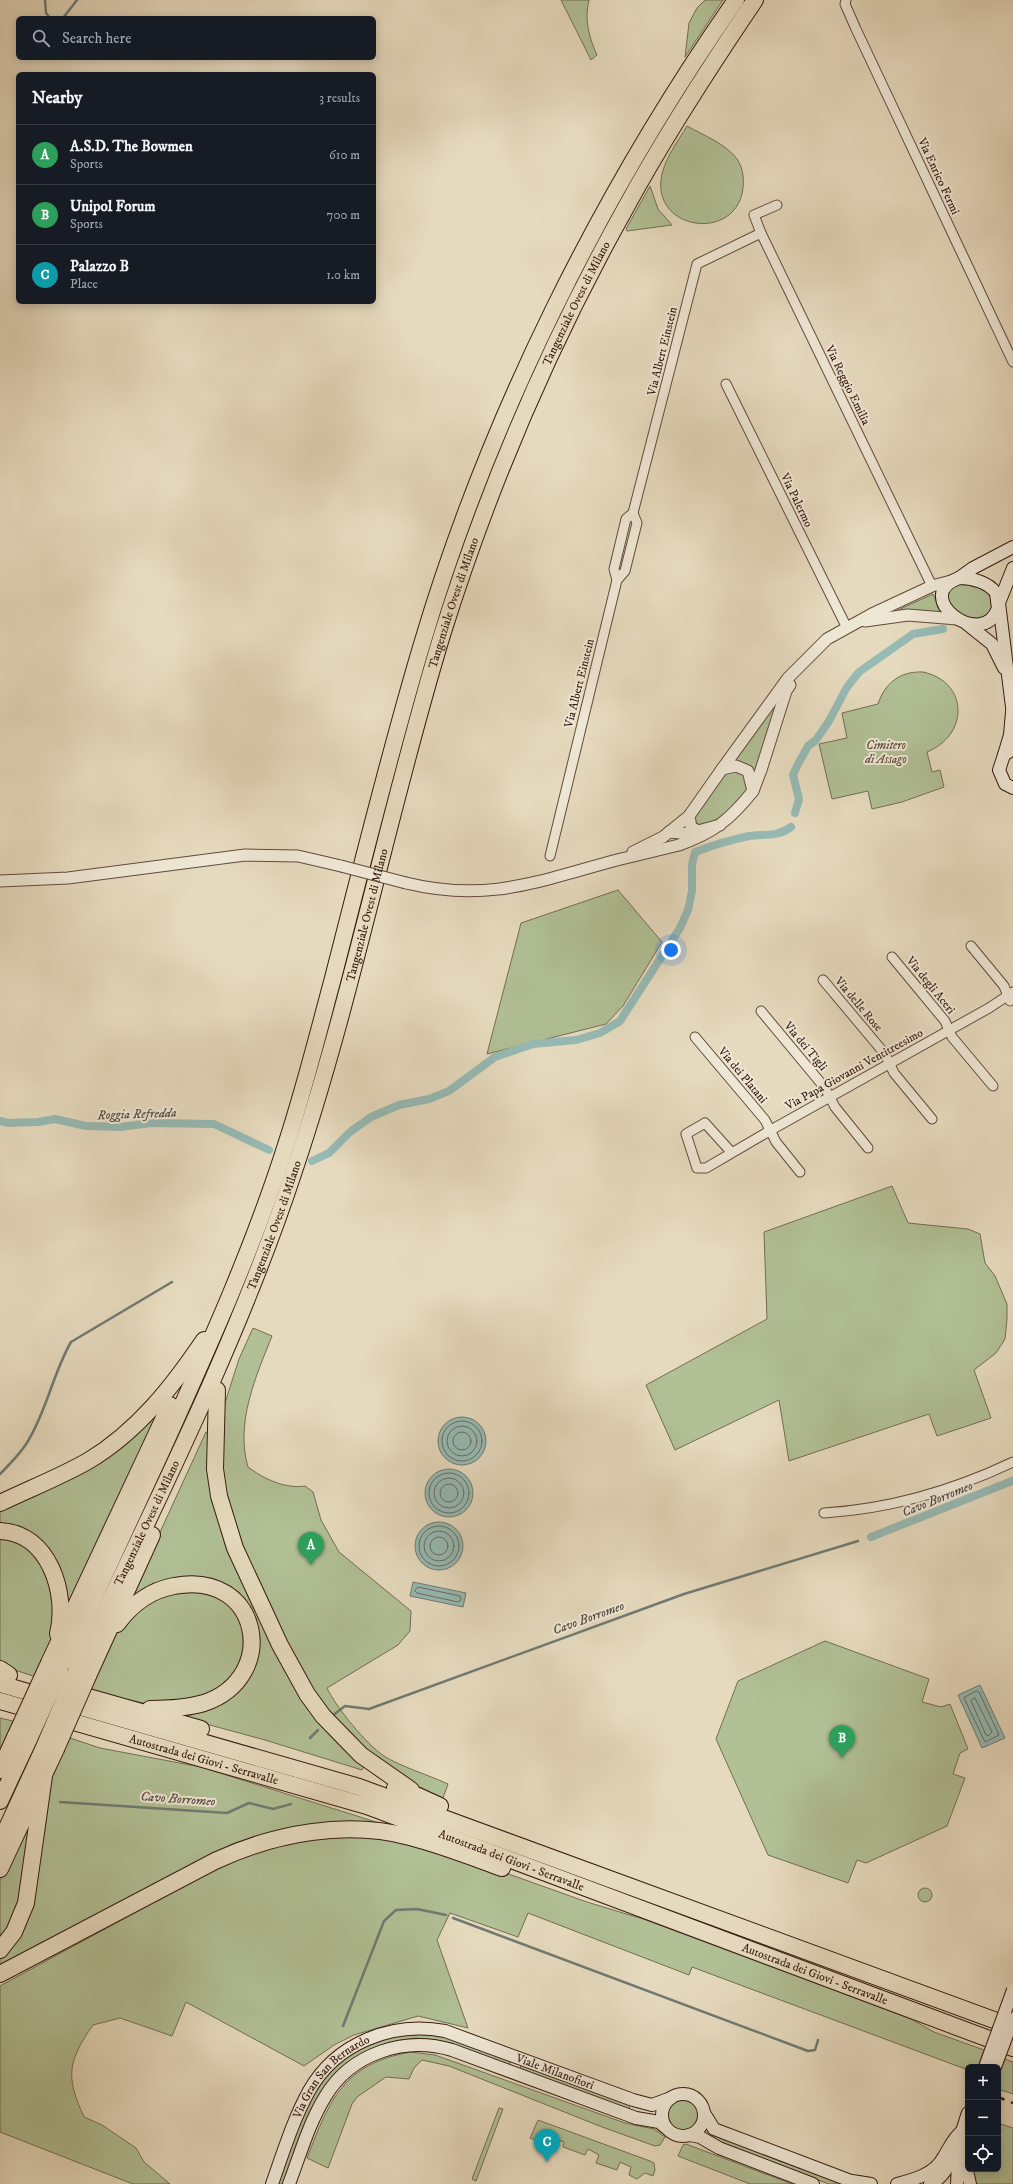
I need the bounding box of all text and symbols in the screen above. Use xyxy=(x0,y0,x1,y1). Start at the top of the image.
search box xyxy=(16,16,376,60)
icon: search xyxy=(30,27,52,49)
text: Search here xyxy=(62,29,131,48)
text: Nearby xyxy=(32,87,82,109)
text: 3 results xyxy=(319,90,360,106)
street label: Via Enrico Fermi xyxy=(914,135,963,217)
text: A.S.D. The Bowmen xyxy=(70,137,193,156)
text: A xyxy=(41,147,49,163)
text: 610 m xyxy=(329,147,360,163)
text: Sports xyxy=(70,156,103,172)
text: Unipol Forum xyxy=(70,197,156,216)
text: B xyxy=(41,207,49,223)
text: 700 m xyxy=(327,207,360,223)
text: Sports xyxy=(70,216,103,232)
street label: Tangenziale Ovest di Milano xyxy=(540,239,614,368)
text: Palazzo B xyxy=(70,257,129,276)
text: C xyxy=(41,267,49,283)
text: 1.0 km xyxy=(326,267,360,283)
text: Place xyxy=(70,276,98,292)
street label: Via Albert Einstein xyxy=(644,304,681,398)
street label: Via Reggio Emilia xyxy=(821,342,874,428)
street label: Via Palermo xyxy=(777,470,816,530)
street label: Tangenziale Ovest di Milano xyxy=(425,535,482,670)
street label: Via Albert Einstein xyxy=(561,636,598,730)
park label: Cimitero di Assago xyxy=(864,738,907,767)
street label: Tangenziale Ovest di Milano xyxy=(343,847,392,983)
your location xyxy=(661,940,681,960)
street label: Via degli Aceri xyxy=(902,953,958,1017)
street label: Via delle Rose xyxy=(831,973,886,1035)
street label: Via dei Tigli xyxy=(780,1018,831,1074)
street label: Via Papa Giovanni Ventitreesimo xyxy=(782,1025,926,1114)
street label: Via dei Platani xyxy=(714,1043,770,1106)
water label: Roggia Refredda xyxy=(96,1105,177,1123)
street label: Tangenziale Ovest di Milano xyxy=(244,1159,305,1292)
street label: Tangenziale Ovest di Milano xyxy=(111,1458,183,1588)
water label: Cavo Borromeo xyxy=(900,1477,975,1520)
pin: A xyxy=(298,1532,324,1565)
water label: Cavo Borromeo xyxy=(550,1598,627,1638)
pin: B xyxy=(829,1725,855,1758)
street label: Autostrada dei Giovi - Serravalle xyxy=(127,1731,280,1788)
water label: Cavo Borromeo xyxy=(140,1788,216,1810)
street label: Autostrada dei Giovi - Serravalle xyxy=(436,1826,586,1895)
street label: Autostrada dei Giovi - Serravalle xyxy=(740,1940,890,2008)
street label: Via Gran San Bernardo xyxy=(289,2032,372,2121)
street label: Viale Milanofiori xyxy=(513,2050,596,2093)
map controls xyxy=(965,2064,1001,2172)
button: + xyxy=(965,2064,1001,2100)
button: − xyxy=(965,2100,1001,2136)
pin: C xyxy=(534,2129,560,2162)
button: locate xyxy=(965,2136,1001,2172)

